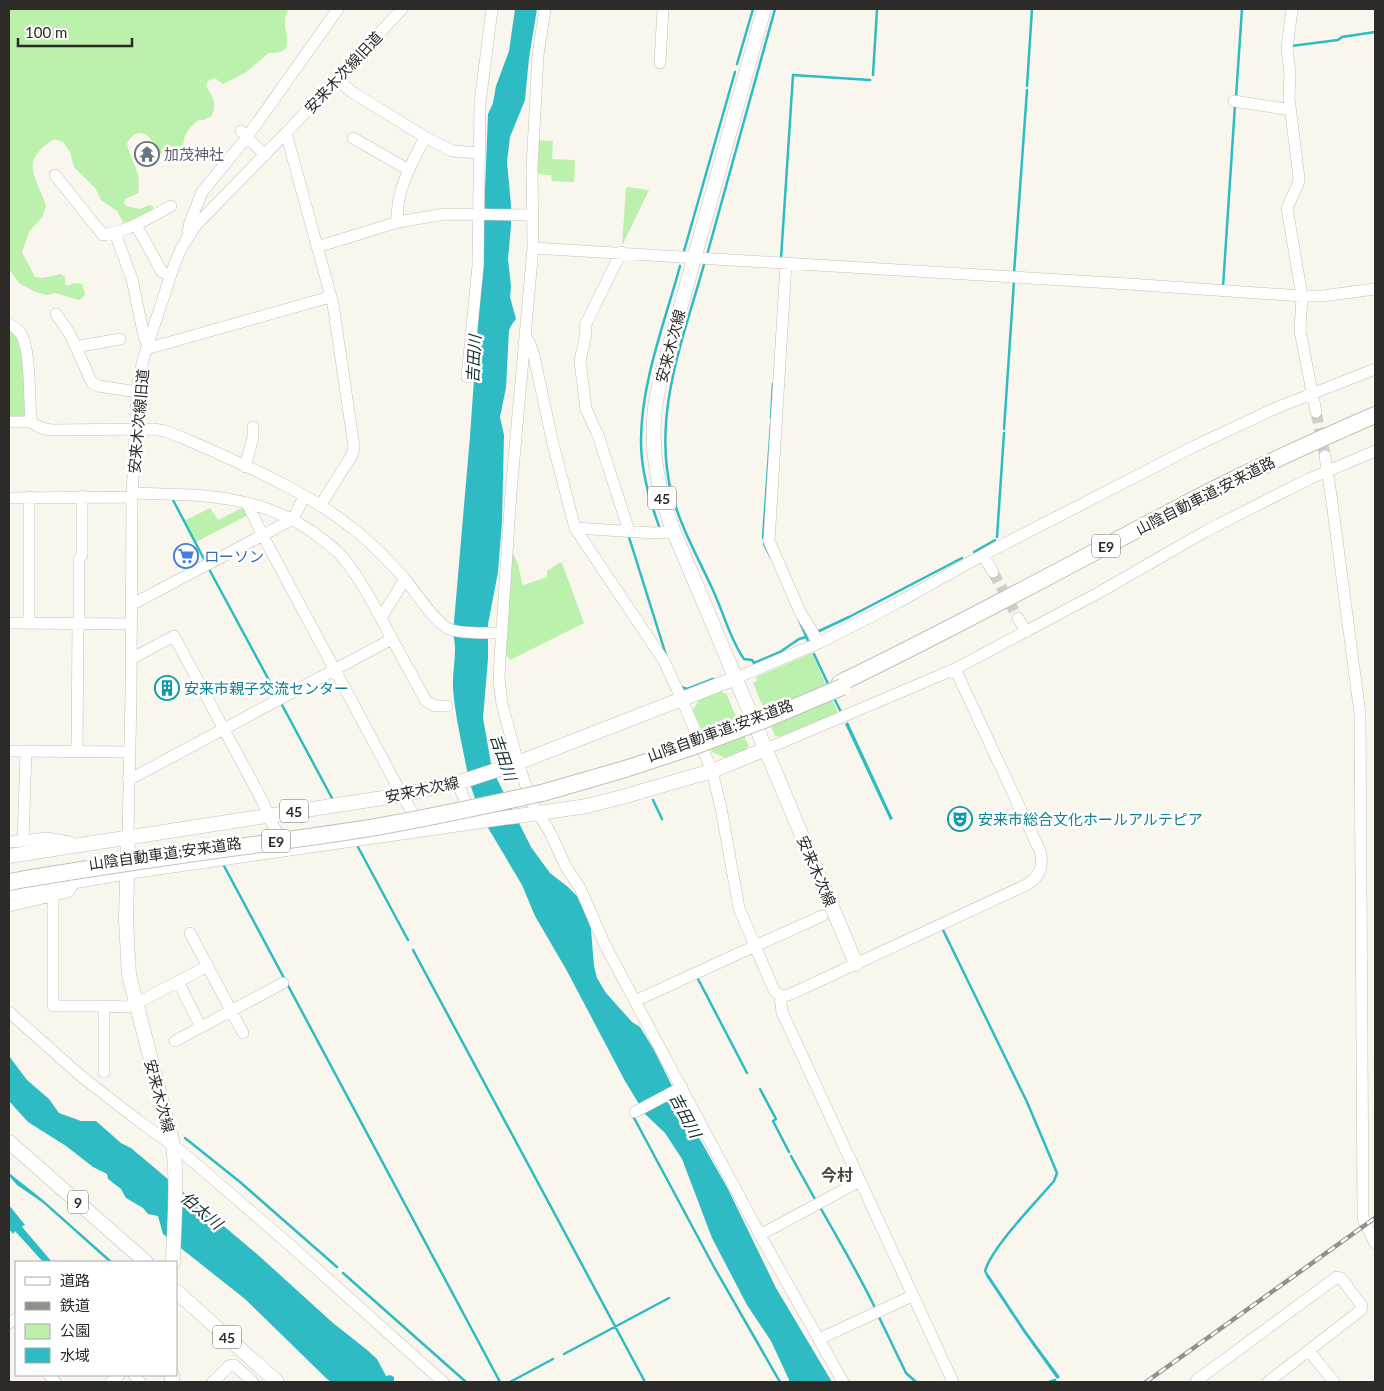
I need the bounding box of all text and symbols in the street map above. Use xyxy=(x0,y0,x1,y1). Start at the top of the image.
scale bar xyxy=(18,15,131,47)
text: 100 m xyxy=(25,23,67,41)
street label: 安来木次線旧道 xyxy=(301,27,385,117)
temple icon: 加茂神社 xyxy=(134,141,160,167)
place label: 加茂神社 xyxy=(164,145,224,163)
street label: 安来木次線 xyxy=(652,307,688,385)
water label: 吉田川 xyxy=(462,333,484,383)
street label: 安来木次線旧道 xyxy=(124,368,152,474)
street label: 山陰自動車道;安来道路 xyxy=(1132,452,1278,538)
road number: 45 xyxy=(648,486,676,509)
road number: E9 xyxy=(1092,534,1120,558)
supermarket icon: ローソン xyxy=(173,543,199,569)
place label: ローソン xyxy=(204,547,264,565)
building icon: 安来市親子交流センター xyxy=(154,675,180,701)
place label: 安来市親子交流センター xyxy=(184,679,349,697)
street label: 山陰自動車道;安来道路 xyxy=(645,695,795,765)
water label: 吉田川 xyxy=(487,731,521,785)
street label: 安来木次線 xyxy=(383,772,461,806)
road number: 45 xyxy=(280,799,308,822)
theatre icon: 安来市総合文化ホールアルテピア xyxy=(947,806,973,832)
place label: 安来市総合文化ホールアルテピア xyxy=(978,810,1203,828)
road number: E9 xyxy=(262,829,290,852)
street label: 山陰自動車道;安来道路 xyxy=(88,833,242,873)
street label: 安来木次線 xyxy=(794,833,840,909)
street label: 安来木次線 xyxy=(142,1057,178,1135)
water label: 吉田川 xyxy=(666,1089,707,1142)
district label: 今村 xyxy=(821,1165,853,1184)
water label: 伯太川 xyxy=(178,1187,228,1234)
road number: 9 xyxy=(68,1190,88,1214)
legend xyxy=(15,1261,178,1376)
text: 道路 xyxy=(60,1271,90,1289)
text: 鉄道 xyxy=(60,1296,90,1314)
text: 公園 xyxy=(60,1321,90,1339)
road number: 45 xyxy=(213,1325,241,1348)
text: 水域 xyxy=(60,1346,90,1364)

